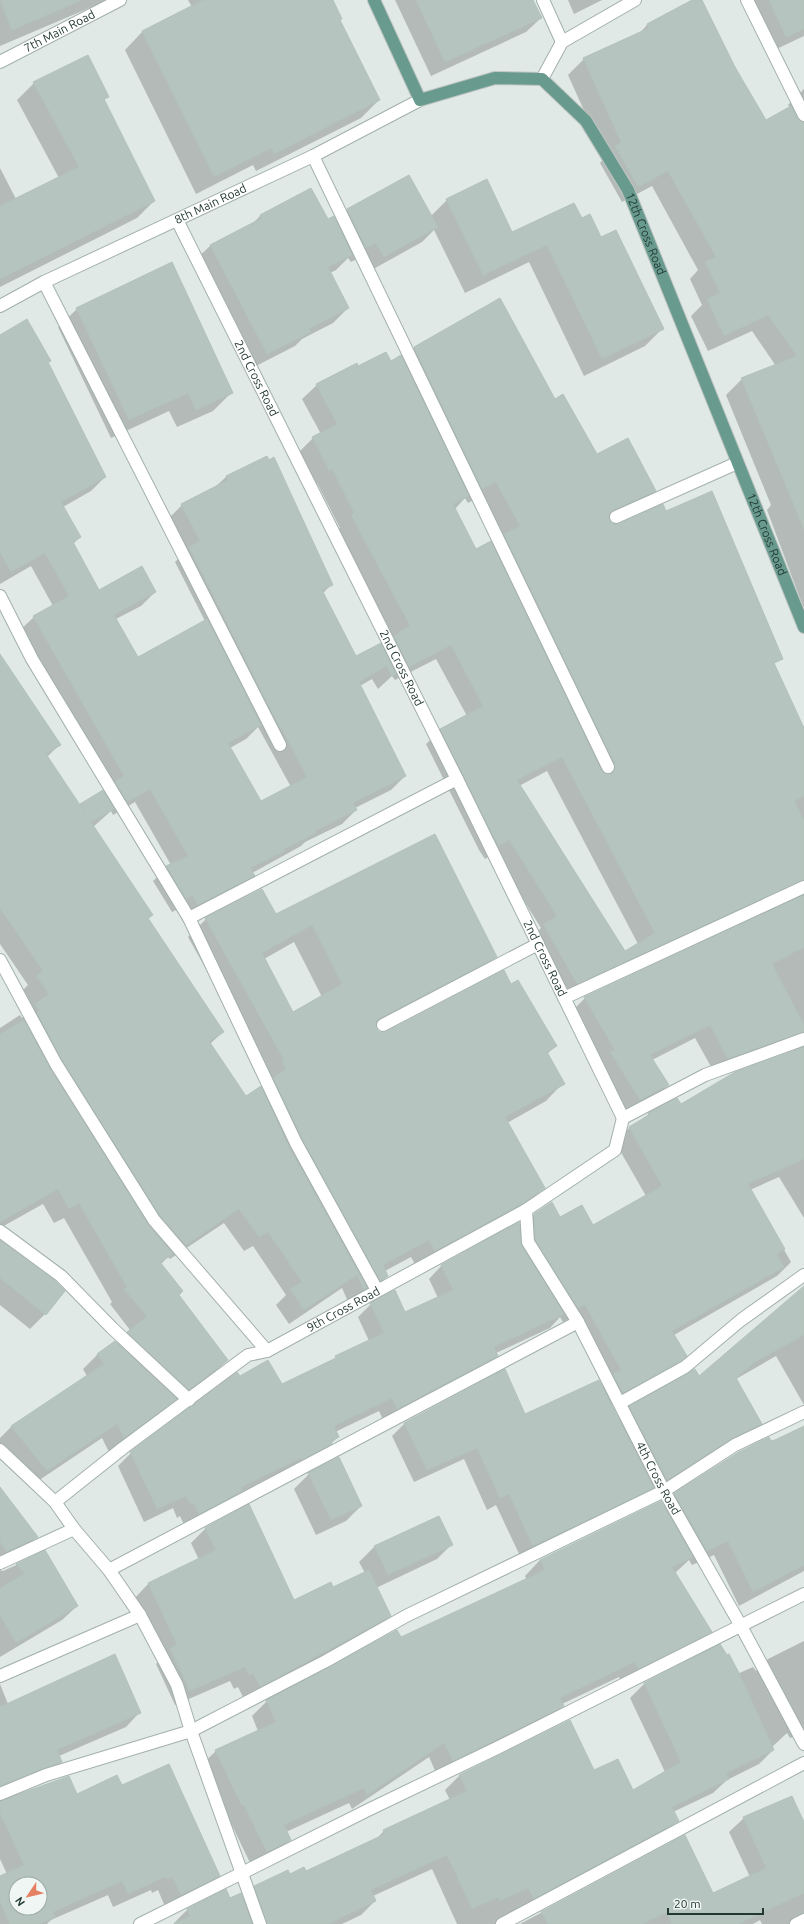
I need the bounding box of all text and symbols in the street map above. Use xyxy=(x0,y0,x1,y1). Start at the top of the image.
street label: 7th Main Road xyxy=(22,7,97,54)
street label: 8th Main Road xyxy=(172,181,248,226)
street label: 12th Cross Road xyxy=(624,190,668,277)
street label: 2nd Cross Road xyxy=(232,338,281,418)
street label: 12th Cross Road xyxy=(745,491,790,577)
street label: 2nd Cross Road xyxy=(377,628,426,708)
street label: 2nd Cross Road xyxy=(521,918,569,998)
street label: 9th Cross Road xyxy=(304,1284,382,1334)
street label: 4th Cross Road xyxy=(634,1439,683,1517)
north arrow xyxy=(8,1876,48,1916)
scale bar xyxy=(668,1890,763,1916)
text: N xyxy=(13,1895,27,1909)
text: 20 m xyxy=(674,1897,701,1910)

